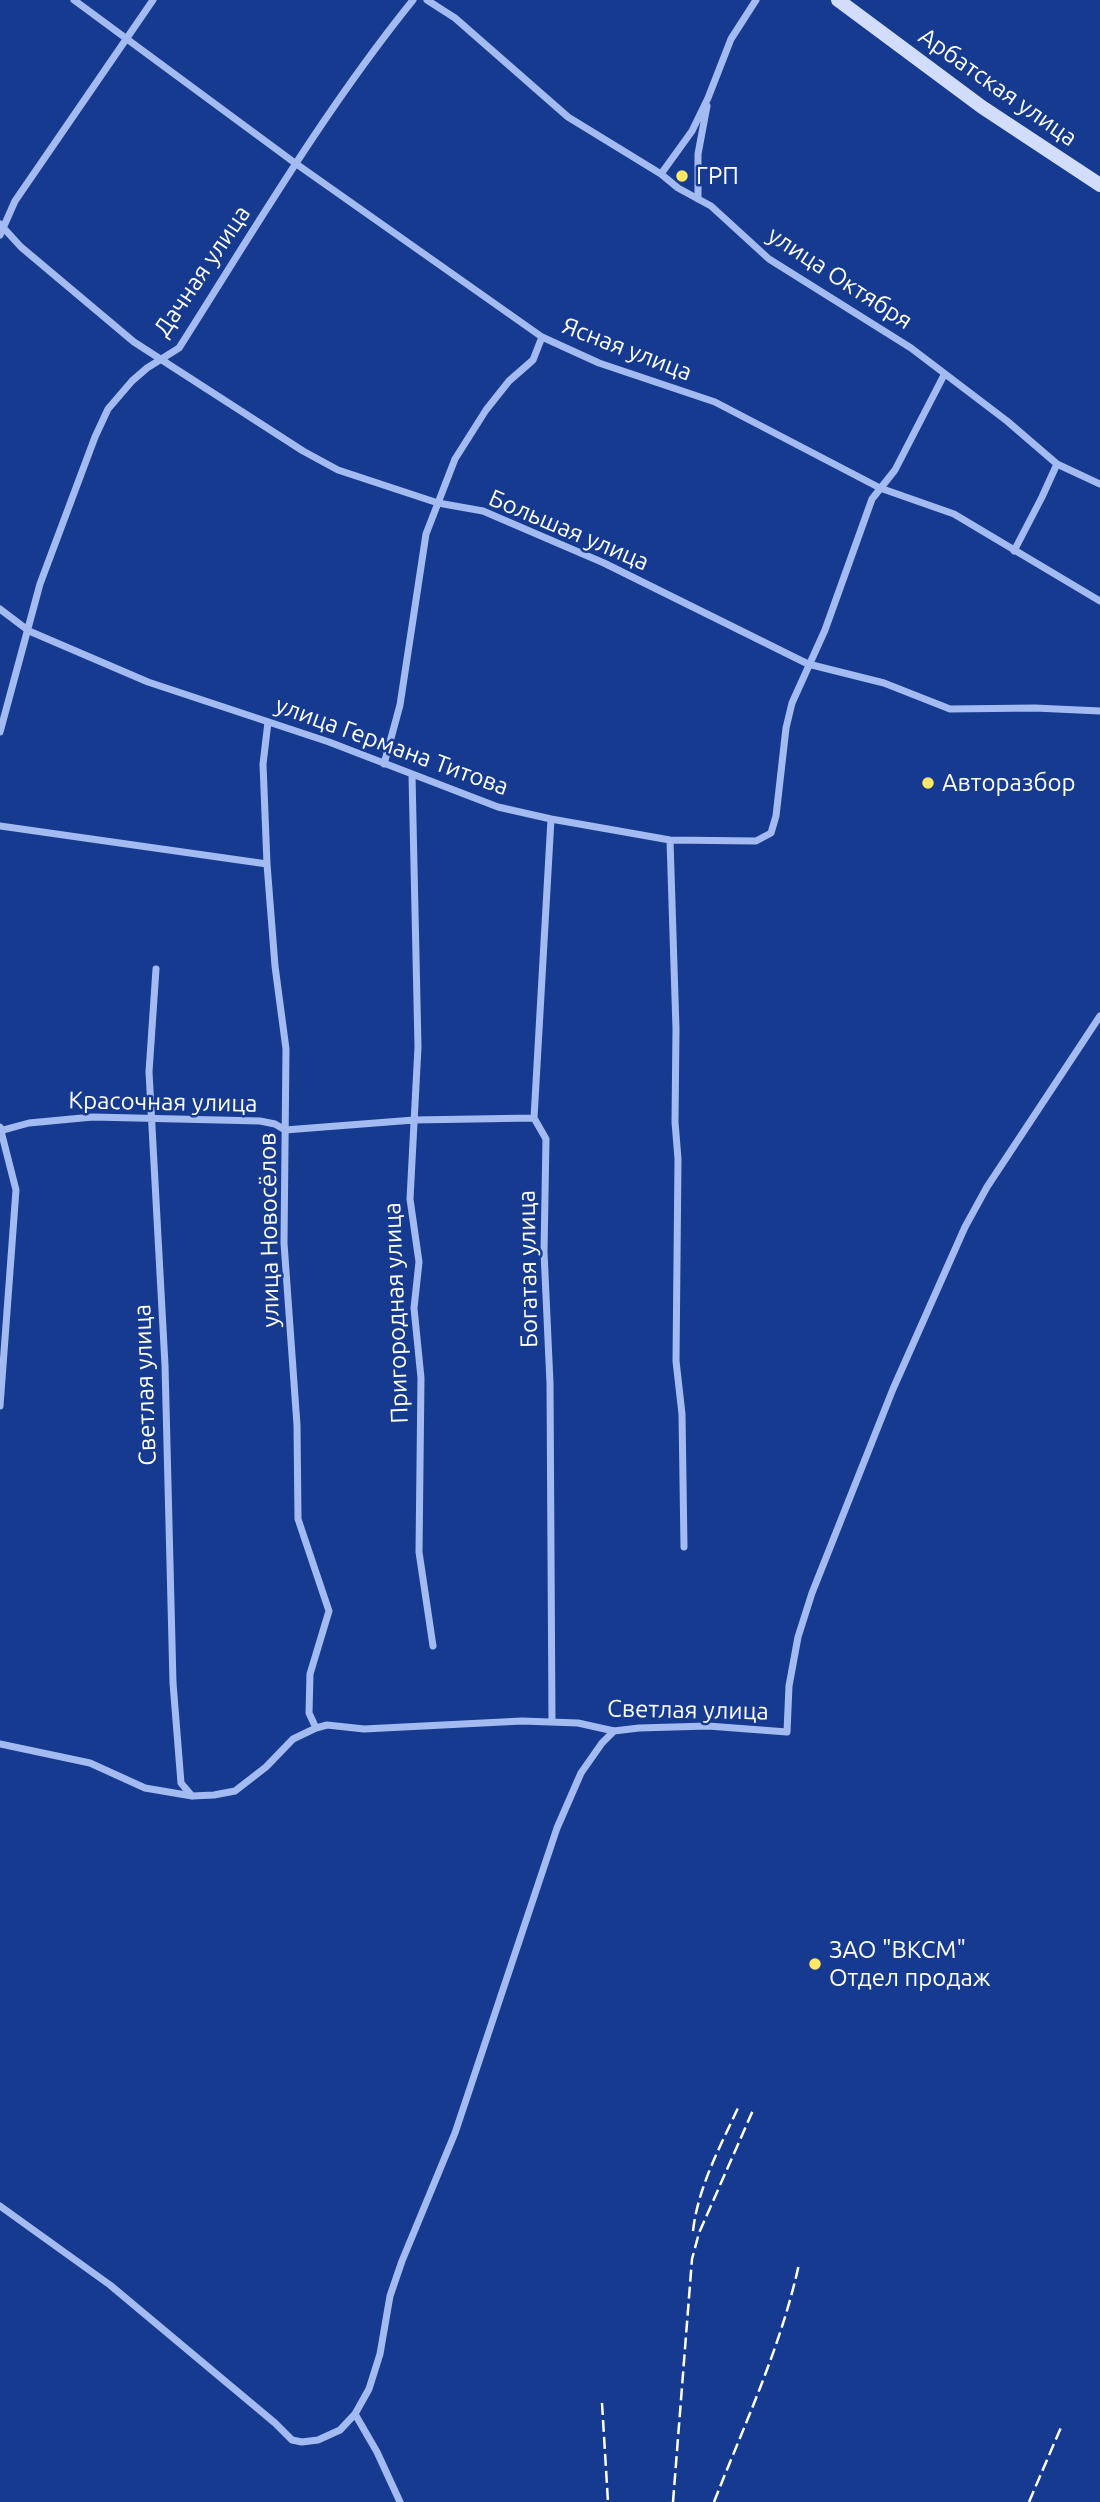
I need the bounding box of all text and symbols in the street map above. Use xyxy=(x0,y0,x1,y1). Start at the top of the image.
street label: Арбатская улица xyxy=(913,22,1083,152)
place label: ГРП xyxy=(696,162,739,190)
marker: ГРП xyxy=(674,168,690,184)
street label: Дачная улица xyxy=(148,200,256,342)
street label: улица Октября xyxy=(762,221,918,335)
street label: Ясная улица xyxy=(558,311,696,387)
street label: Большая улица xyxy=(485,483,653,577)
street label: улица Германа Титова xyxy=(271,690,513,802)
place label: Авторазбор xyxy=(942,769,1076,797)
marker: Авторазбор xyxy=(920,775,936,791)
street label: Красочная улица xyxy=(68,1086,258,1118)
street label: улица Новосёлов xyxy=(253,1132,285,1328)
street label: Богатая улица xyxy=(512,1190,544,1348)
street label: Пригородная улица xyxy=(378,1202,414,1424)
street label: Светлая улица xyxy=(128,1304,162,1466)
street label: Светлая улица xyxy=(607,1694,769,1726)
place label: ЗАО "ВКСМ" Отдел продаж xyxy=(829,1936,991,1992)
marker: ЗАО "ВКСМ" Отдел продаж xyxy=(807,1956,823,1972)

